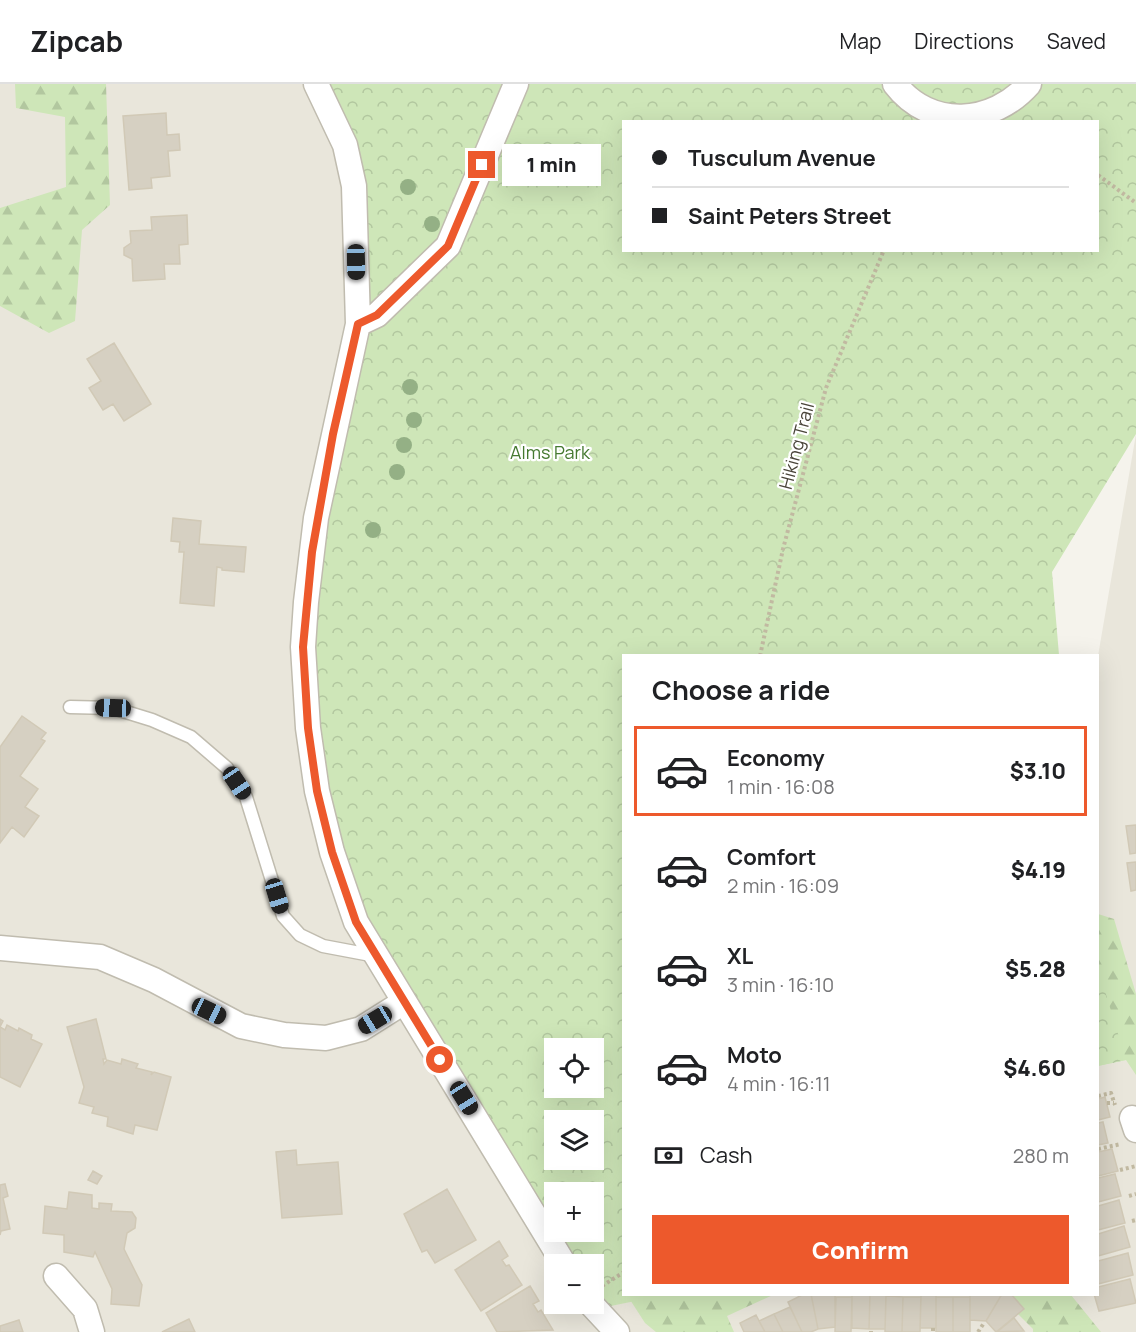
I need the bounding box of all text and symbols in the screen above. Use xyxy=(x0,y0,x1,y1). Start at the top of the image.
text: Zipcab xyxy=(30,22,123,60)
text: Map xyxy=(840,27,881,55)
text: Directions xyxy=(914,27,1014,55)
text: Saved xyxy=(1047,27,1106,55)
text: Tusculum Avenue xyxy=(688,143,876,173)
callout: 1 min xyxy=(503,144,602,186)
route end xyxy=(468,151,495,178)
text: 1 min xyxy=(526,151,577,178)
text: Saint Peters Street xyxy=(688,201,891,231)
car xyxy=(347,244,365,280)
street label: Hiking Trail xyxy=(773,400,819,492)
park label: Alms Park xyxy=(510,440,591,464)
text: Choose a ride xyxy=(652,671,830,708)
car xyxy=(95,698,131,718)
text: Economy xyxy=(727,743,825,773)
icon: car xyxy=(655,744,709,798)
text: $3.10 xyxy=(1010,756,1066,786)
car xyxy=(219,763,255,803)
text: 1 min · 16:08 xyxy=(727,773,835,800)
text: Comfort xyxy=(727,842,816,872)
icon: car xyxy=(655,843,709,897)
text: $4.19 xyxy=(1011,855,1066,885)
text: 2 min · 16:09 xyxy=(727,872,839,899)
car xyxy=(263,876,291,916)
text: XL xyxy=(727,941,753,971)
icon: car xyxy=(655,942,709,996)
text: $5.28 xyxy=(1005,954,1066,984)
text: 3 min · 16:10 xyxy=(727,971,834,998)
car xyxy=(189,995,229,1027)
car xyxy=(355,1003,395,1037)
map controls xyxy=(544,1038,604,1314)
button: locate xyxy=(544,1038,604,1098)
text: Moto xyxy=(727,1040,782,1070)
icon: car xyxy=(655,1041,709,1095)
route start xyxy=(426,1046,453,1073)
text: $4.60 xyxy=(1003,1053,1066,1083)
text: 4 min · 16:11 xyxy=(727,1070,831,1097)
car xyxy=(447,1078,481,1118)
button: layers xyxy=(544,1110,604,1170)
icon: cash xyxy=(652,1139,685,1172)
text: Cash xyxy=(700,1140,753,1170)
text: 280 m xyxy=(1013,1142,1069,1169)
button: + xyxy=(544,1182,604,1242)
button: Confirm xyxy=(652,1215,1069,1284)
button: − xyxy=(544,1254,604,1314)

